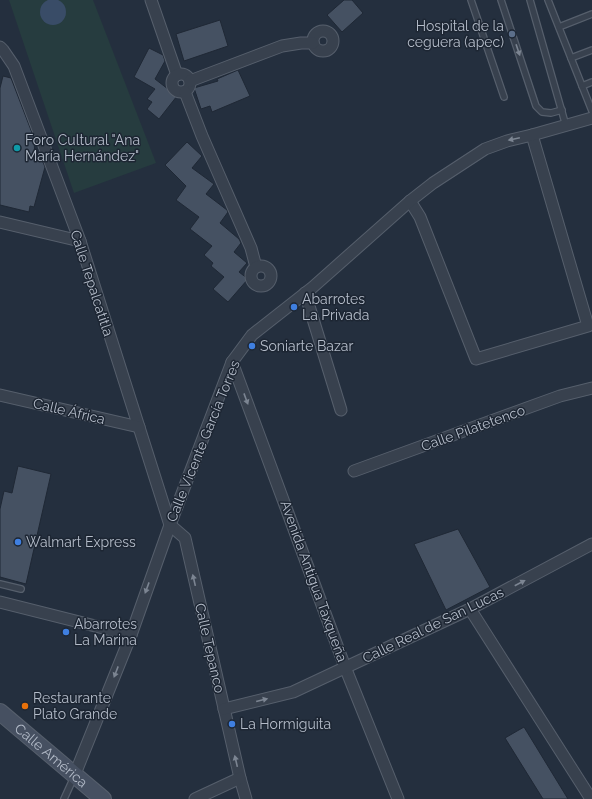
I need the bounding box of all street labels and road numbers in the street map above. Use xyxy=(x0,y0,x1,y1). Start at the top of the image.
street label: Calle Tepalcatitla xyxy=(67,228,117,338)
street label: Calle Vicente García Torres xyxy=(163,358,243,524)
street label: Calle África xyxy=(31,394,107,427)
street label: Calle Pilatetenco xyxy=(419,402,527,454)
street label: Avenida Antigua Taxqueña xyxy=(277,498,351,664)
street label: Calle Real de San Lucas xyxy=(360,584,506,666)
street label: Calle Tepanco xyxy=(192,601,228,695)
street label: Calle América xyxy=(12,720,91,790)

